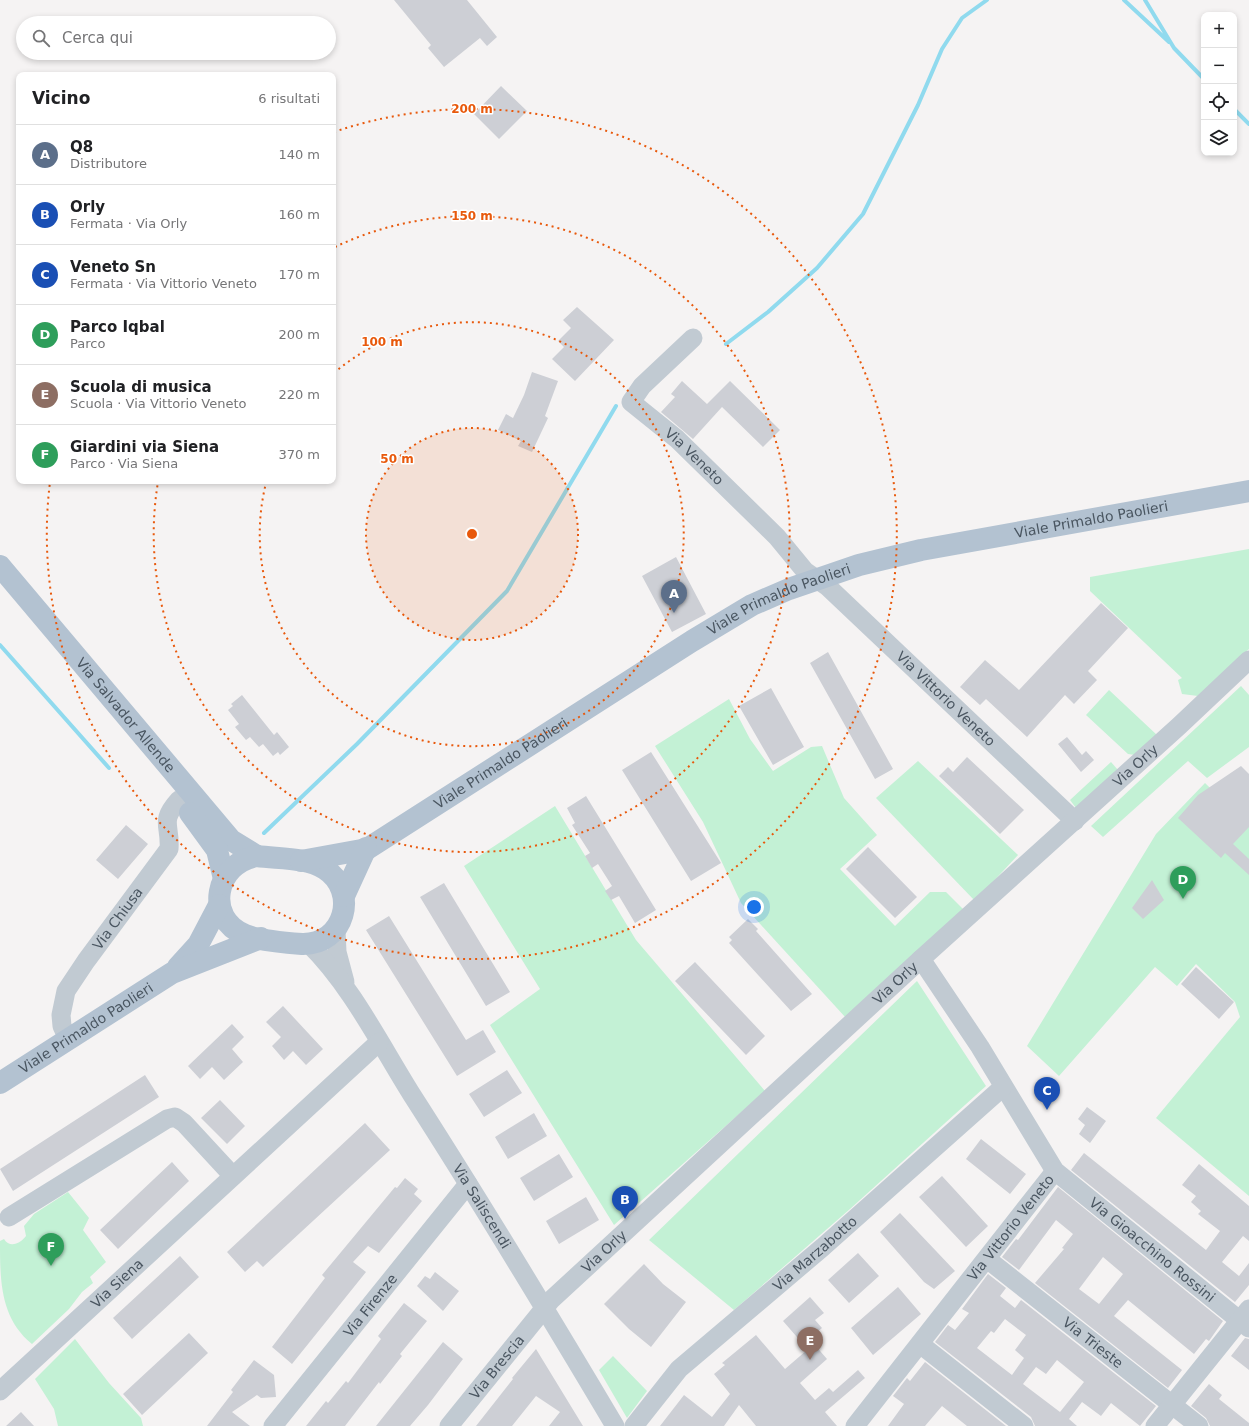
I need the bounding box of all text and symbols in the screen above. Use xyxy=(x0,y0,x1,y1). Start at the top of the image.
map controls xyxy=(1201,12,1237,156)
button: + xyxy=(1201,12,1237,48)
search box xyxy=(16,16,336,60)
icon: search xyxy=(30,27,52,49)
text: Cerca qui xyxy=(62,29,133,47)
button: − xyxy=(1201,48,1237,84)
button: locate xyxy=(1201,84,1237,120)
text: Vicino xyxy=(32,88,90,108)
text: 6 risultati xyxy=(258,91,320,106)
text: 200 m xyxy=(451,102,493,116)
button: layers xyxy=(1201,120,1237,156)
text: Q8 xyxy=(70,138,93,156)
text: A xyxy=(40,147,50,162)
text: 140 m xyxy=(278,147,320,162)
text: Distributore xyxy=(70,156,147,171)
text: Orly xyxy=(70,198,105,216)
text: B xyxy=(40,207,50,222)
text: 160 m xyxy=(278,207,320,222)
text: 150 m xyxy=(451,209,493,223)
text: Fermata · Via Orly xyxy=(70,216,187,231)
text: Veneto Sn xyxy=(70,258,156,276)
text: C xyxy=(40,267,50,282)
text: 170 m xyxy=(278,267,320,282)
text: Fermata · Via Vittorio Veneto xyxy=(70,276,257,291)
text: Parco Iqbal xyxy=(70,318,165,336)
text: D xyxy=(40,327,50,342)
text: 200 m xyxy=(278,327,320,342)
text: 100 m xyxy=(361,335,403,349)
text: Parco xyxy=(70,336,105,351)
text: Scuola di musica xyxy=(70,378,212,396)
text: E xyxy=(41,387,49,402)
text: 220 m xyxy=(278,387,320,402)
text: Scuola · Via Vittorio Veneto xyxy=(70,396,246,411)
street label: Via Veneto xyxy=(662,425,727,488)
text: Giardini via Siena xyxy=(70,438,219,456)
text: F xyxy=(41,447,49,462)
text: 370 m xyxy=(278,447,320,462)
text: 50 m xyxy=(380,452,414,466)
text: Parco · Via Siena xyxy=(70,456,178,471)
street label: Viale Primaldo Paolieri xyxy=(1013,498,1169,541)
centre of rings xyxy=(465,527,479,541)
street label: Viale Primaldo Paolieri xyxy=(704,560,853,638)
pin: A xyxy=(661,580,687,613)
street label: Via Vittorio Veneto xyxy=(893,648,999,749)
street label: Via Salvador Allende xyxy=(73,655,178,776)
street label: Viale Primaldo Paolieri xyxy=(431,715,571,812)
street label: Via Orly xyxy=(1109,741,1161,790)
pin: D xyxy=(1170,866,1196,899)
street label: Via Chiusa xyxy=(89,884,146,953)
your location xyxy=(744,897,764,917)
street label: Via Orly xyxy=(869,958,921,1007)
street label: Viale Primaldo Paolieri xyxy=(16,979,156,1077)
pin: C xyxy=(1034,1077,1060,1110)
street label: Via Saliscendi xyxy=(450,1161,514,1251)
street label: Via Vittorio Veneto xyxy=(964,1171,1057,1284)
pin: B xyxy=(612,1186,638,1219)
street label: Via Gioacchino Rossini xyxy=(1086,1194,1218,1305)
street label: Via Marzabotto xyxy=(770,1213,860,1294)
street label: Via Orly xyxy=(578,1227,630,1276)
pin: F xyxy=(38,1233,64,1266)
street label: Via Siena xyxy=(88,1255,146,1311)
street label: Via Firenze xyxy=(340,1271,400,1340)
street label: Via Trieste xyxy=(1060,1314,1126,1371)
pin: E xyxy=(797,1327,823,1360)
street label: Via Brescia xyxy=(466,1332,527,1402)

